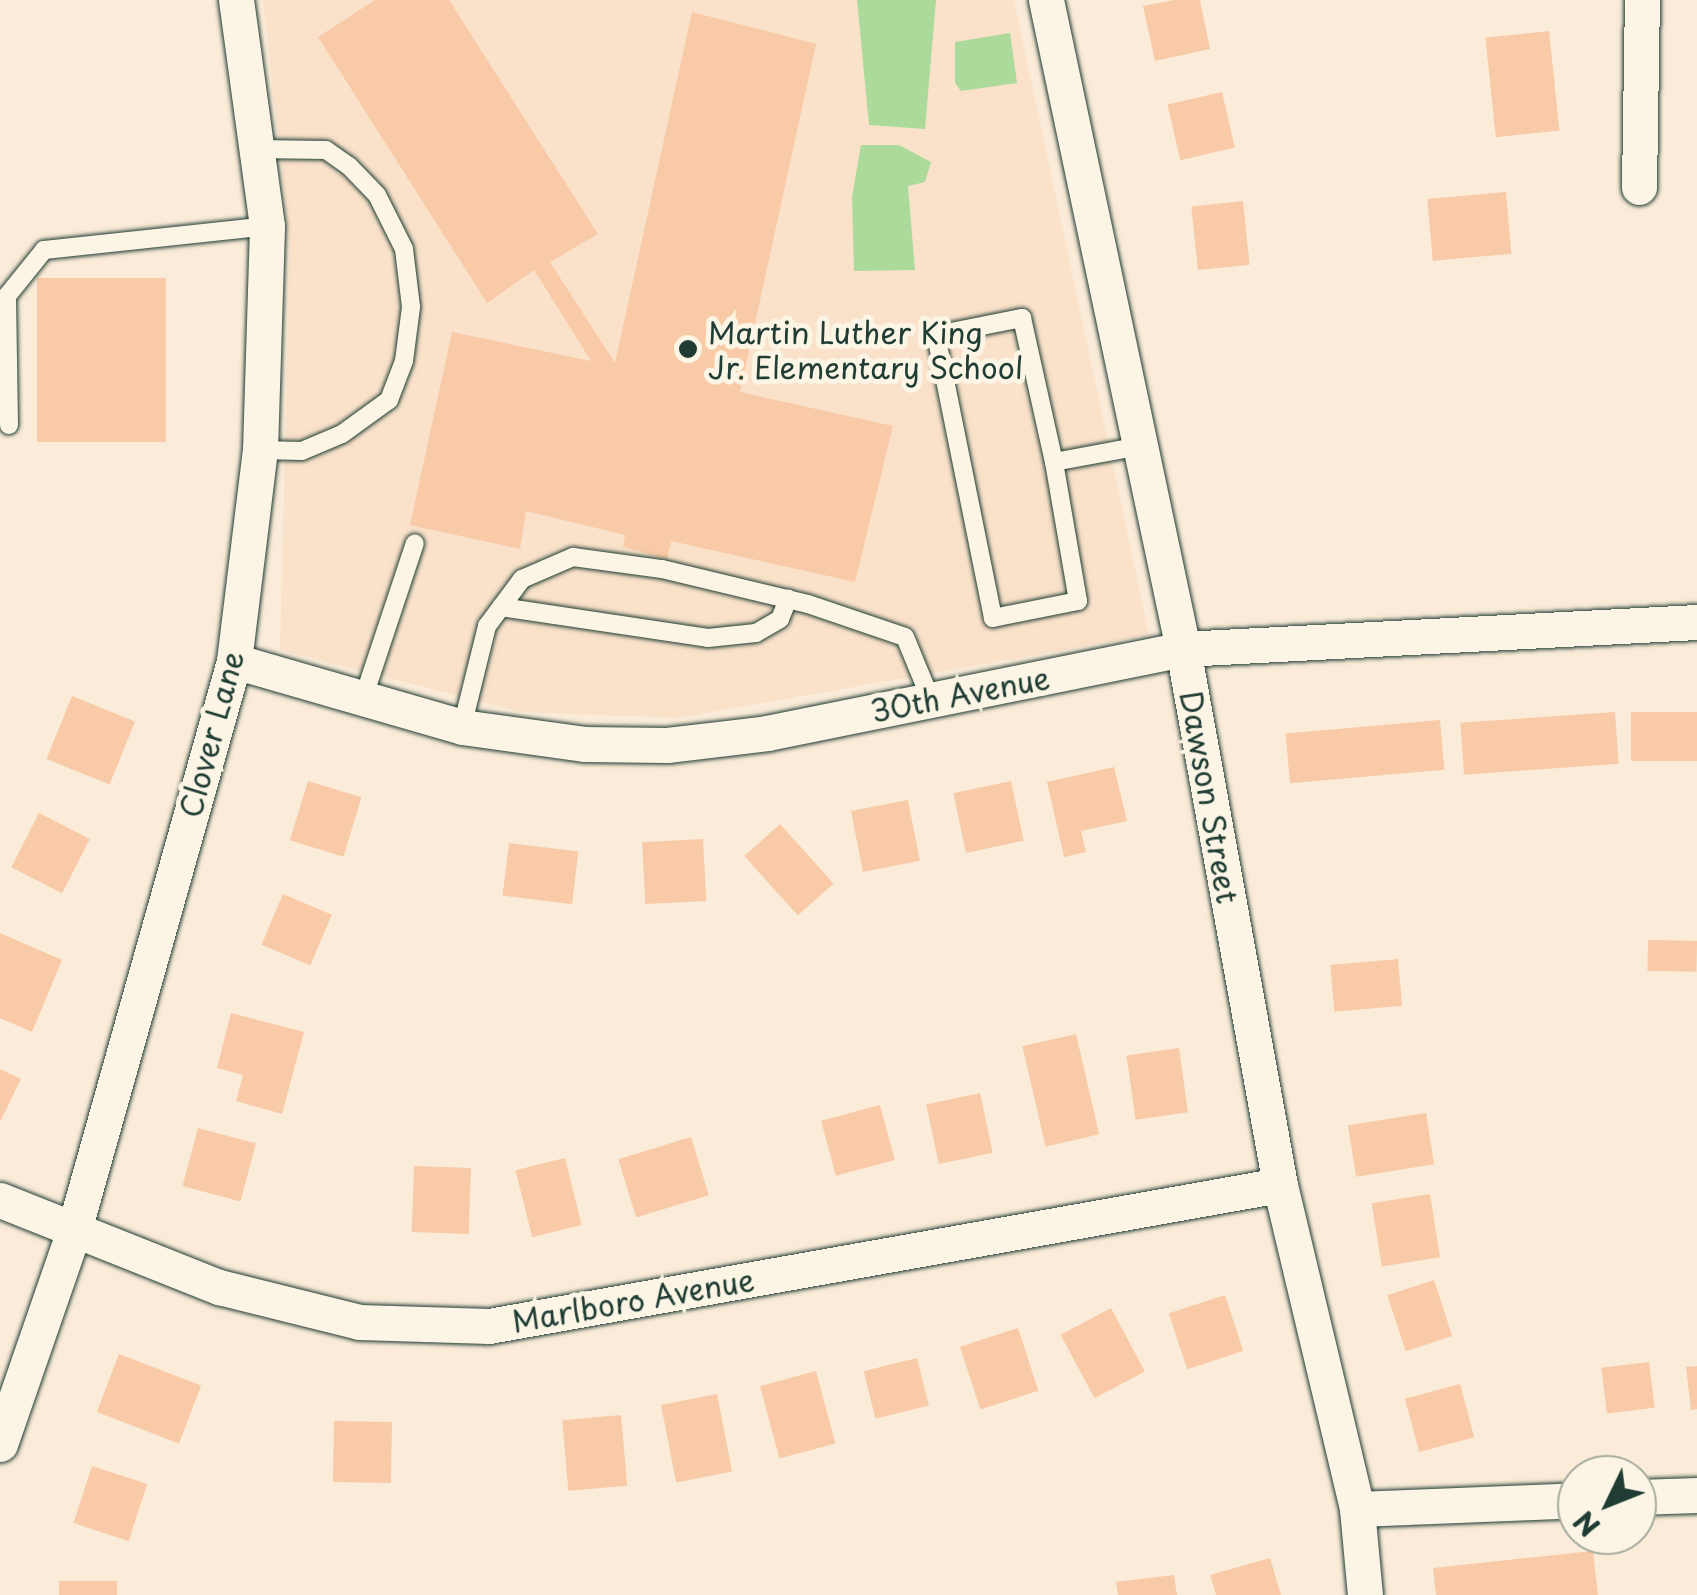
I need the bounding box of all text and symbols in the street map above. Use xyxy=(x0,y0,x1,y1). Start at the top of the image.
place label: Martin Luther King Jr. Elementary School xyxy=(708,314,1026,384)
marker: Martin Luther King Jr. Elementary School xyxy=(677,338,699,360)
street label: Clover Lane xyxy=(171,647,251,821)
street label: 30th Avenue xyxy=(866,659,1054,729)
street label: Dawson Street xyxy=(1174,689,1246,905)
street label: Marlboro Avenue xyxy=(509,1261,757,1339)
north arrow xyxy=(1557,1455,1657,1555)
text: N xyxy=(1563,1502,1609,1547)

